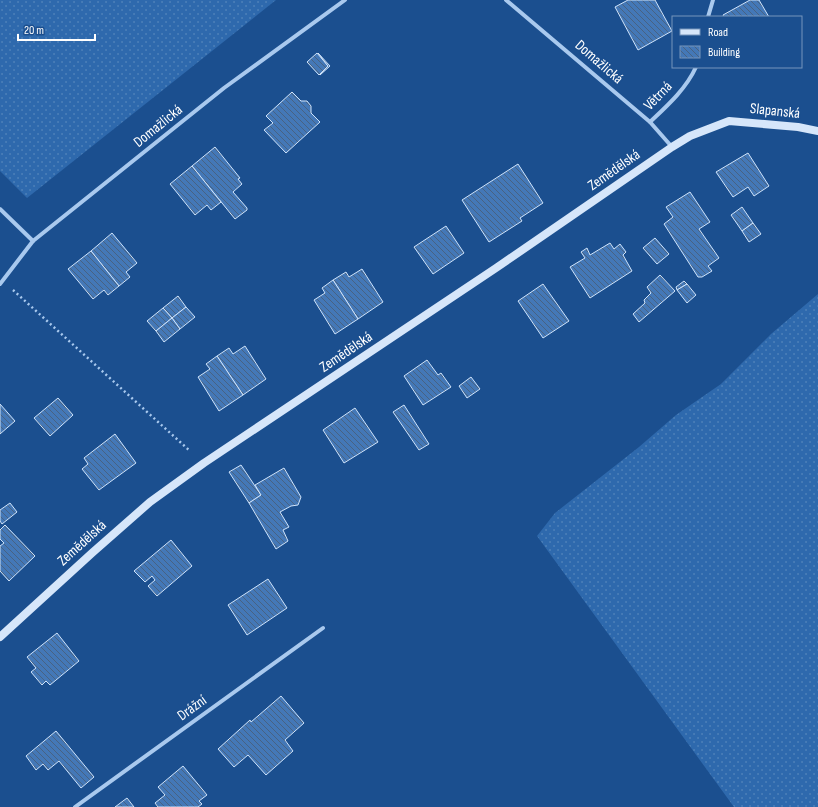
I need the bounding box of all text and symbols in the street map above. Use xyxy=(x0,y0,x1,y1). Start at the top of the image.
scale bar xyxy=(18,16,95,42)
legend xyxy=(672,16,802,68)
text: 20 m xyxy=(24,23,44,38)
text: Road xyxy=(708,25,728,40)
street label: Domažlická xyxy=(571,36,627,88)
text: Building xyxy=(708,45,740,60)
street label: Větrná xyxy=(640,77,677,115)
street label: Slapanská xyxy=(749,99,801,123)
street label: Domažlická xyxy=(130,100,187,152)
street label: Zemědělská xyxy=(584,145,644,195)
street label: Zemědělská xyxy=(316,327,376,377)
street label: Zemědělská xyxy=(54,516,111,570)
street label: Drážní xyxy=(174,691,211,725)

